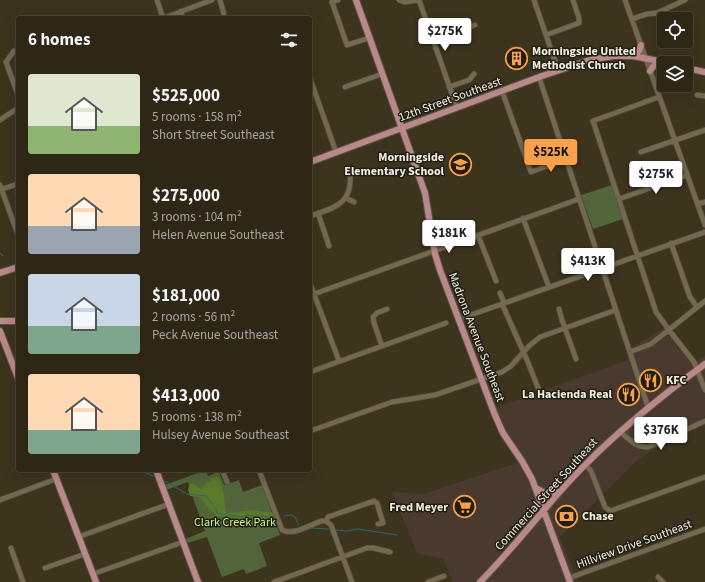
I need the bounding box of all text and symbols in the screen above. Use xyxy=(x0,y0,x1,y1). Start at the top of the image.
map controls xyxy=(657,12,693,92)
button: locate xyxy=(657,12,693,48)
pin: $275K xyxy=(417,18,473,52)
text: $275K xyxy=(427,22,463,40)
text: 6 homes xyxy=(28,28,90,52)
icon: filters xyxy=(278,29,300,51)
place label: Morningside United Methodist Church xyxy=(532,43,636,74)
building icon: Morningside United Methodist Church xyxy=(503,45,529,71)
button: layers xyxy=(657,56,693,92)
street label: 12th Street Southeast xyxy=(396,73,504,126)
text: $525,000 xyxy=(152,84,220,108)
icon: home xyxy=(60,90,108,138)
text: 5 rooms · 158 m² xyxy=(152,108,242,126)
text: Short Street Southeast xyxy=(152,126,275,144)
pin: $525K xyxy=(523,139,579,173)
text: $525K xyxy=(533,143,569,161)
place label: Morningside Elementary School xyxy=(344,149,445,180)
school or university icon: Morningside Elementary School xyxy=(447,151,473,177)
pin: $275K xyxy=(628,161,684,195)
text: $275K xyxy=(638,165,674,183)
text: $275,000 xyxy=(152,184,220,208)
icon: home xyxy=(60,190,108,238)
text: 3 rooms · 104 m² xyxy=(152,208,242,226)
pin: $181K xyxy=(421,220,477,254)
text: $181K xyxy=(431,224,467,242)
text: Helen Avenue Southeast xyxy=(152,226,284,244)
pin: $413K xyxy=(560,248,616,282)
text: $413K xyxy=(570,252,606,270)
street label: Madrona Avenue Southeast xyxy=(444,270,509,404)
text: $181,000 xyxy=(152,284,220,308)
icon: home xyxy=(60,290,108,338)
text: 2 rooms · 56 m² xyxy=(152,308,235,326)
text: Peck Avenue Southeast xyxy=(152,326,278,344)
restaurant icon: KFC xyxy=(638,367,664,393)
place label: KFC xyxy=(666,372,687,389)
restaurant icon: La Hacienda Real xyxy=(615,381,641,407)
text: $413,000 xyxy=(152,384,220,408)
place label: La Hacienda Real xyxy=(522,386,613,403)
icon: home xyxy=(60,390,108,438)
text: 5 rooms · 138 m² xyxy=(152,408,242,426)
pin: $376K xyxy=(633,417,689,451)
text: $376K xyxy=(643,421,679,439)
text: Hulsey Avenue Southeast xyxy=(152,426,289,444)
street label: Commercial Street Southeast xyxy=(491,434,602,554)
supermarket icon: Fred Meyer xyxy=(451,494,477,520)
place label: Fred Meyer xyxy=(389,499,448,516)
bank icon: Chase xyxy=(553,503,579,529)
place label: Chase xyxy=(582,508,614,525)
park label: Clark Creek Park xyxy=(194,514,276,531)
street label: Hillview Drive Southeast xyxy=(574,516,694,573)

